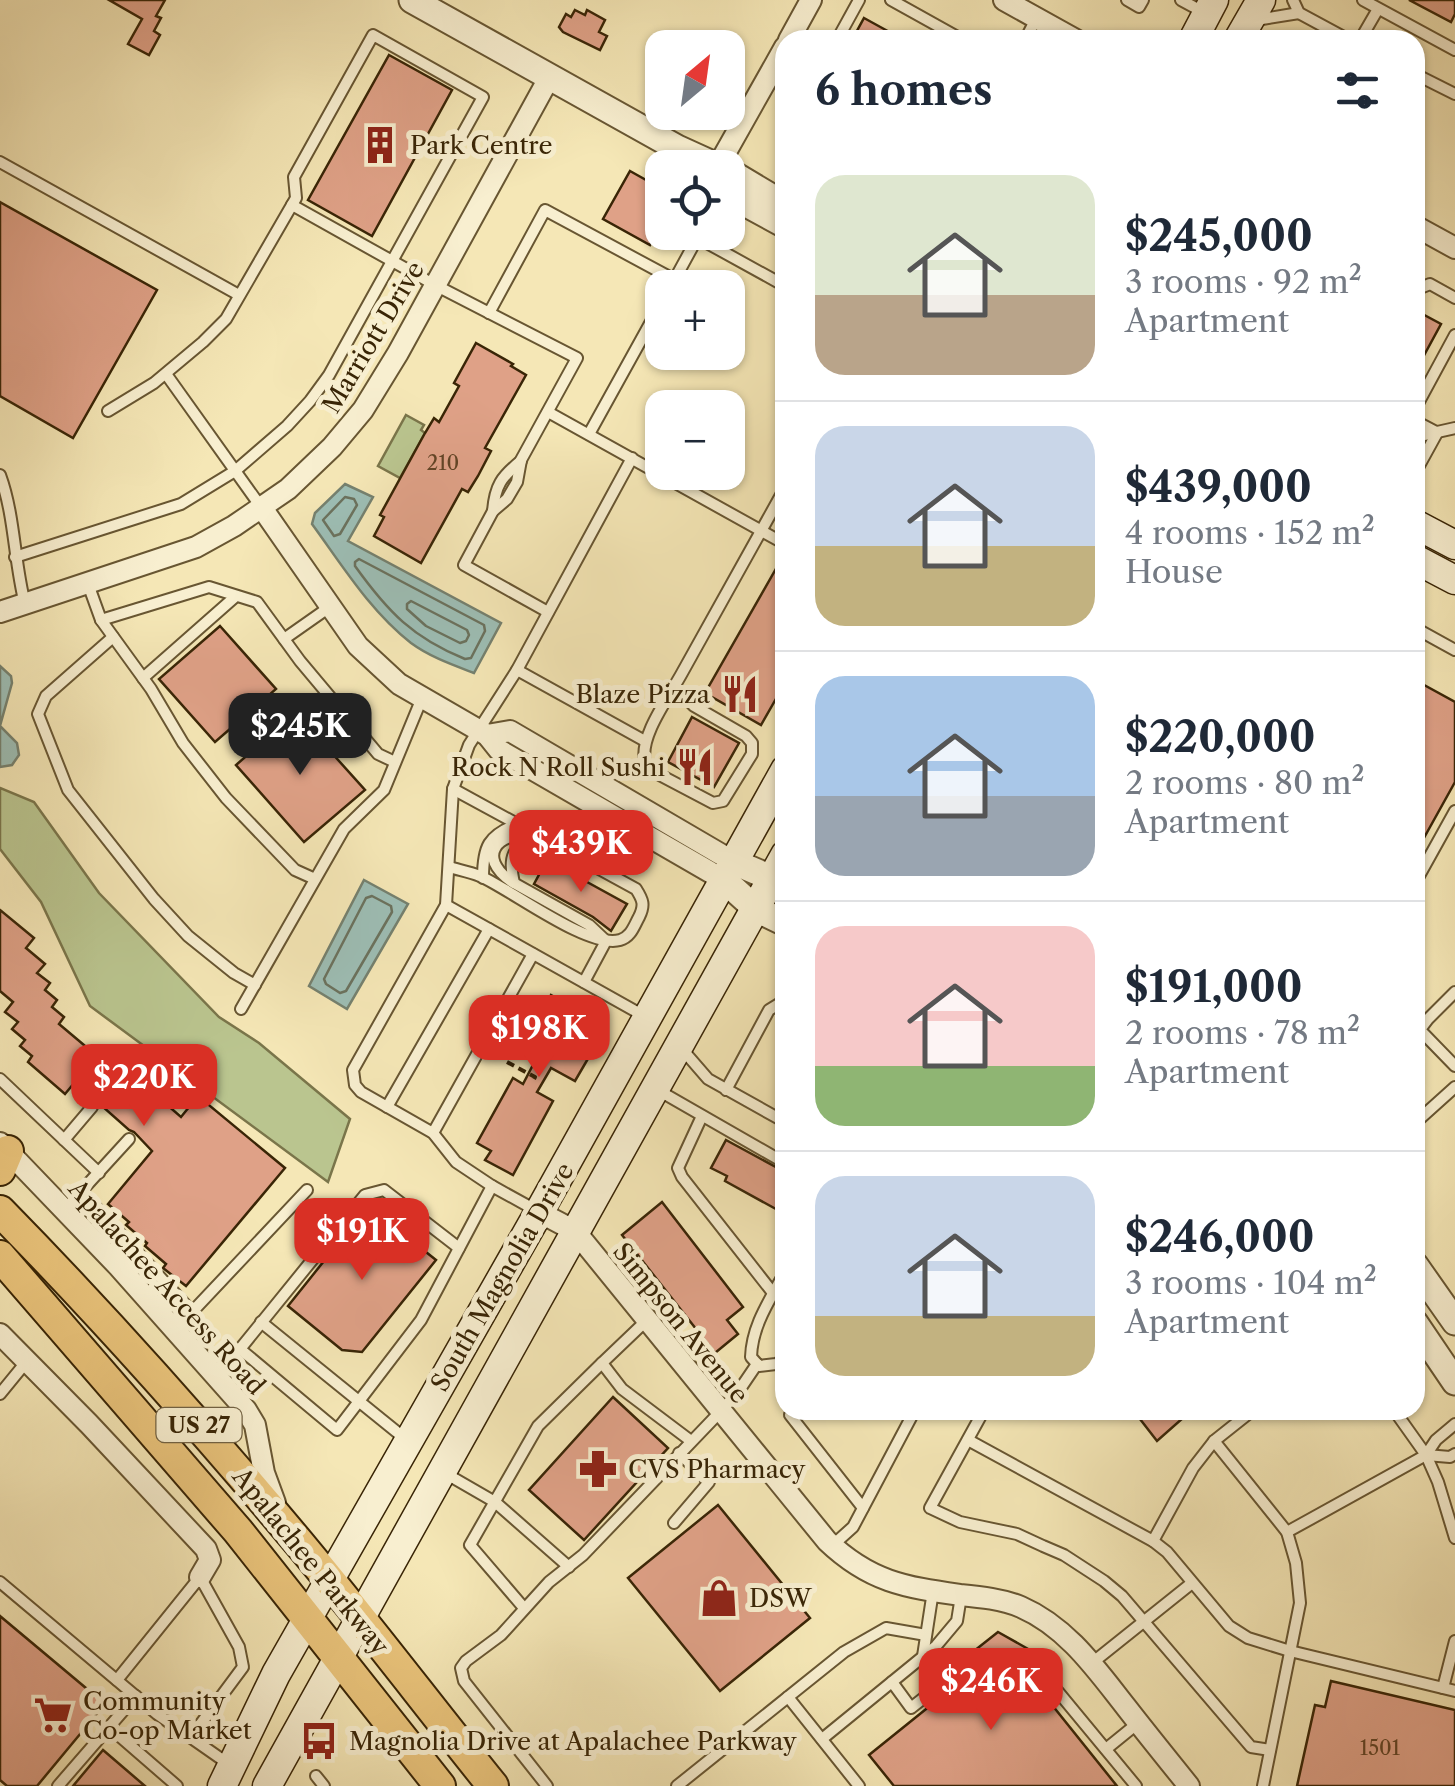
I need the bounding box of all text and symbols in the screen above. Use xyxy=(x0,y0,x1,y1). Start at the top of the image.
north arrow xyxy=(645,30,745,130)
map controls xyxy=(645,30,745,490)
icon: filters xyxy=(1330,63,1385,118)
text: 6 homes xyxy=(815,64,993,116)
building icon: Park Centre xyxy=(359,124,401,166)
place label: Park Centre xyxy=(410,130,552,161)
button: locate xyxy=(645,150,745,250)
text: $245,000 xyxy=(1125,210,1313,262)
icon: home xyxy=(895,215,1015,335)
street label: Marriott Drive xyxy=(316,256,431,419)
text: 3 rooms · 92 m² xyxy=(1125,262,1362,301)
button: + xyxy=(645,270,745,370)
text: Apartment xyxy=(1125,301,1289,340)
button: − xyxy=(645,390,745,490)
house number: 210 xyxy=(427,451,459,475)
text: $439,000 xyxy=(1125,461,1312,513)
icon: home xyxy=(895,466,1015,586)
text: 4 rooms · 152 m² xyxy=(1125,513,1375,552)
text: House xyxy=(1125,552,1223,591)
restaurant icon: Blaze Pizza xyxy=(719,673,761,715)
place label: Blaze Pizza xyxy=(575,679,711,710)
pin: $245K xyxy=(230,693,370,778)
text: $245K xyxy=(251,706,349,745)
text: $220,000 xyxy=(1125,711,1316,763)
icon: home xyxy=(895,716,1015,836)
restaurant icon: Rock N Roll Sushi xyxy=(674,746,716,788)
place label: Rock N Roll Sushi xyxy=(451,752,665,783)
text: 2 rooms · 80 m² xyxy=(1125,763,1365,802)
text: Apartment xyxy=(1125,802,1289,841)
pin: $439K xyxy=(511,810,651,895)
text: $439K xyxy=(531,823,631,862)
text: $191,000 xyxy=(1125,961,1303,1013)
icon: home xyxy=(895,966,1015,1086)
pin: $198K xyxy=(469,995,609,1080)
text: $198K xyxy=(491,1008,587,1047)
text: 2 rooms · 78 m² xyxy=(1125,1013,1360,1052)
pin: $220K xyxy=(74,1044,214,1129)
text: Apartment xyxy=(1125,1052,1289,1091)
text: $220K xyxy=(93,1057,195,1096)
street label: South Magnolia Drive xyxy=(424,1157,581,1397)
street label: Apalachee Access Road xyxy=(61,1173,271,1401)
pin: $191K xyxy=(292,1198,432,1283)
text: $191K xyxy=(316,1211,408,1250)
text: $246,000 xyxy=(1125,1211,1315,1263)
icon: home xyxy=(895,1216,1015,1336)
street label: Simpson Avenue xyxy=(606,1237,755,1410)
text: 3 rooms · 104 m² xyxy=(1125,1263,1377,1302)
text: Apartment xyxy=(1125,1302,1289,1341)
road number: US 27 xyxy=(156,1408,242,1442)
pharmacy icon: CVS Pharmacy xyxy=(577,1448,619,1490)
place label: CVS Pharmacy xyxy=(628,1454,807,1485)
street label: Apalachee Parkway xyxy=(225,1461,396,1662)
shop icon: DSW xyxy=(698,1577,740,1619)
place label: DSW xyxy=(749,1583,812,1614)
pin: $246K xyxy=(921,1648,1061,1733)
text: $246K xyxy=(941,1661,1041,1700)
place label: Community Co-op Market xyxy=(83,1686,252,1746)
supermarket icon: Community Co-op Market xyxy=(32,1694,74,1736)
bus stop icon: Magnolia Drive at Apalachee Parkway xyxy=(298,1720,340,1762)
place label: Magnolia Drive at Apalachee Parkway xyxy=(349,1726,798,1757)
house number: 1501 xyxy=(1360,1736,1401,1760)

